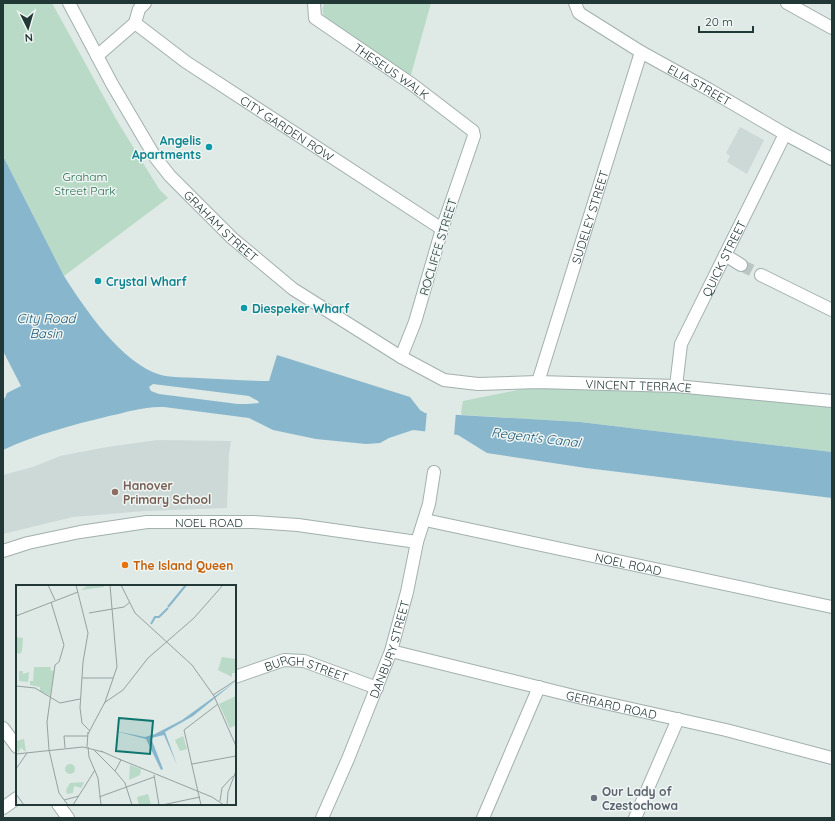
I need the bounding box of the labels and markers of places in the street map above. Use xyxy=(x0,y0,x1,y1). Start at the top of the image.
place label: Angelis Apartments xyxy=(132,133,201,162)
marker: Angelis Apartments xyxy=(204,142,214,152)
place label: Crystal Wharf xyxy=(106,274,188,289)
marker: Crystal Wharf xyxy=(93,276,103,286)
place label: Diespeker Wharf xyxy=(252,301,350,316)
marker: Diespeker Wharf xyxy=(239,303,249,313)
place label: Hanover Primary School xyxy=(123,478,211,507)
marker: Hanover Primary School xyxy=(110,487,120,497)
place label: The Island Queen xyxy=(133,558,233,573)
marker: The Island Queen xyxy=(120,560,130,570)
place label: Our Lady of Czestochowa xyxy=(602,784,678,813)
marker: Our Lady of Czestochowa xyxy=(589,793,599,803)

